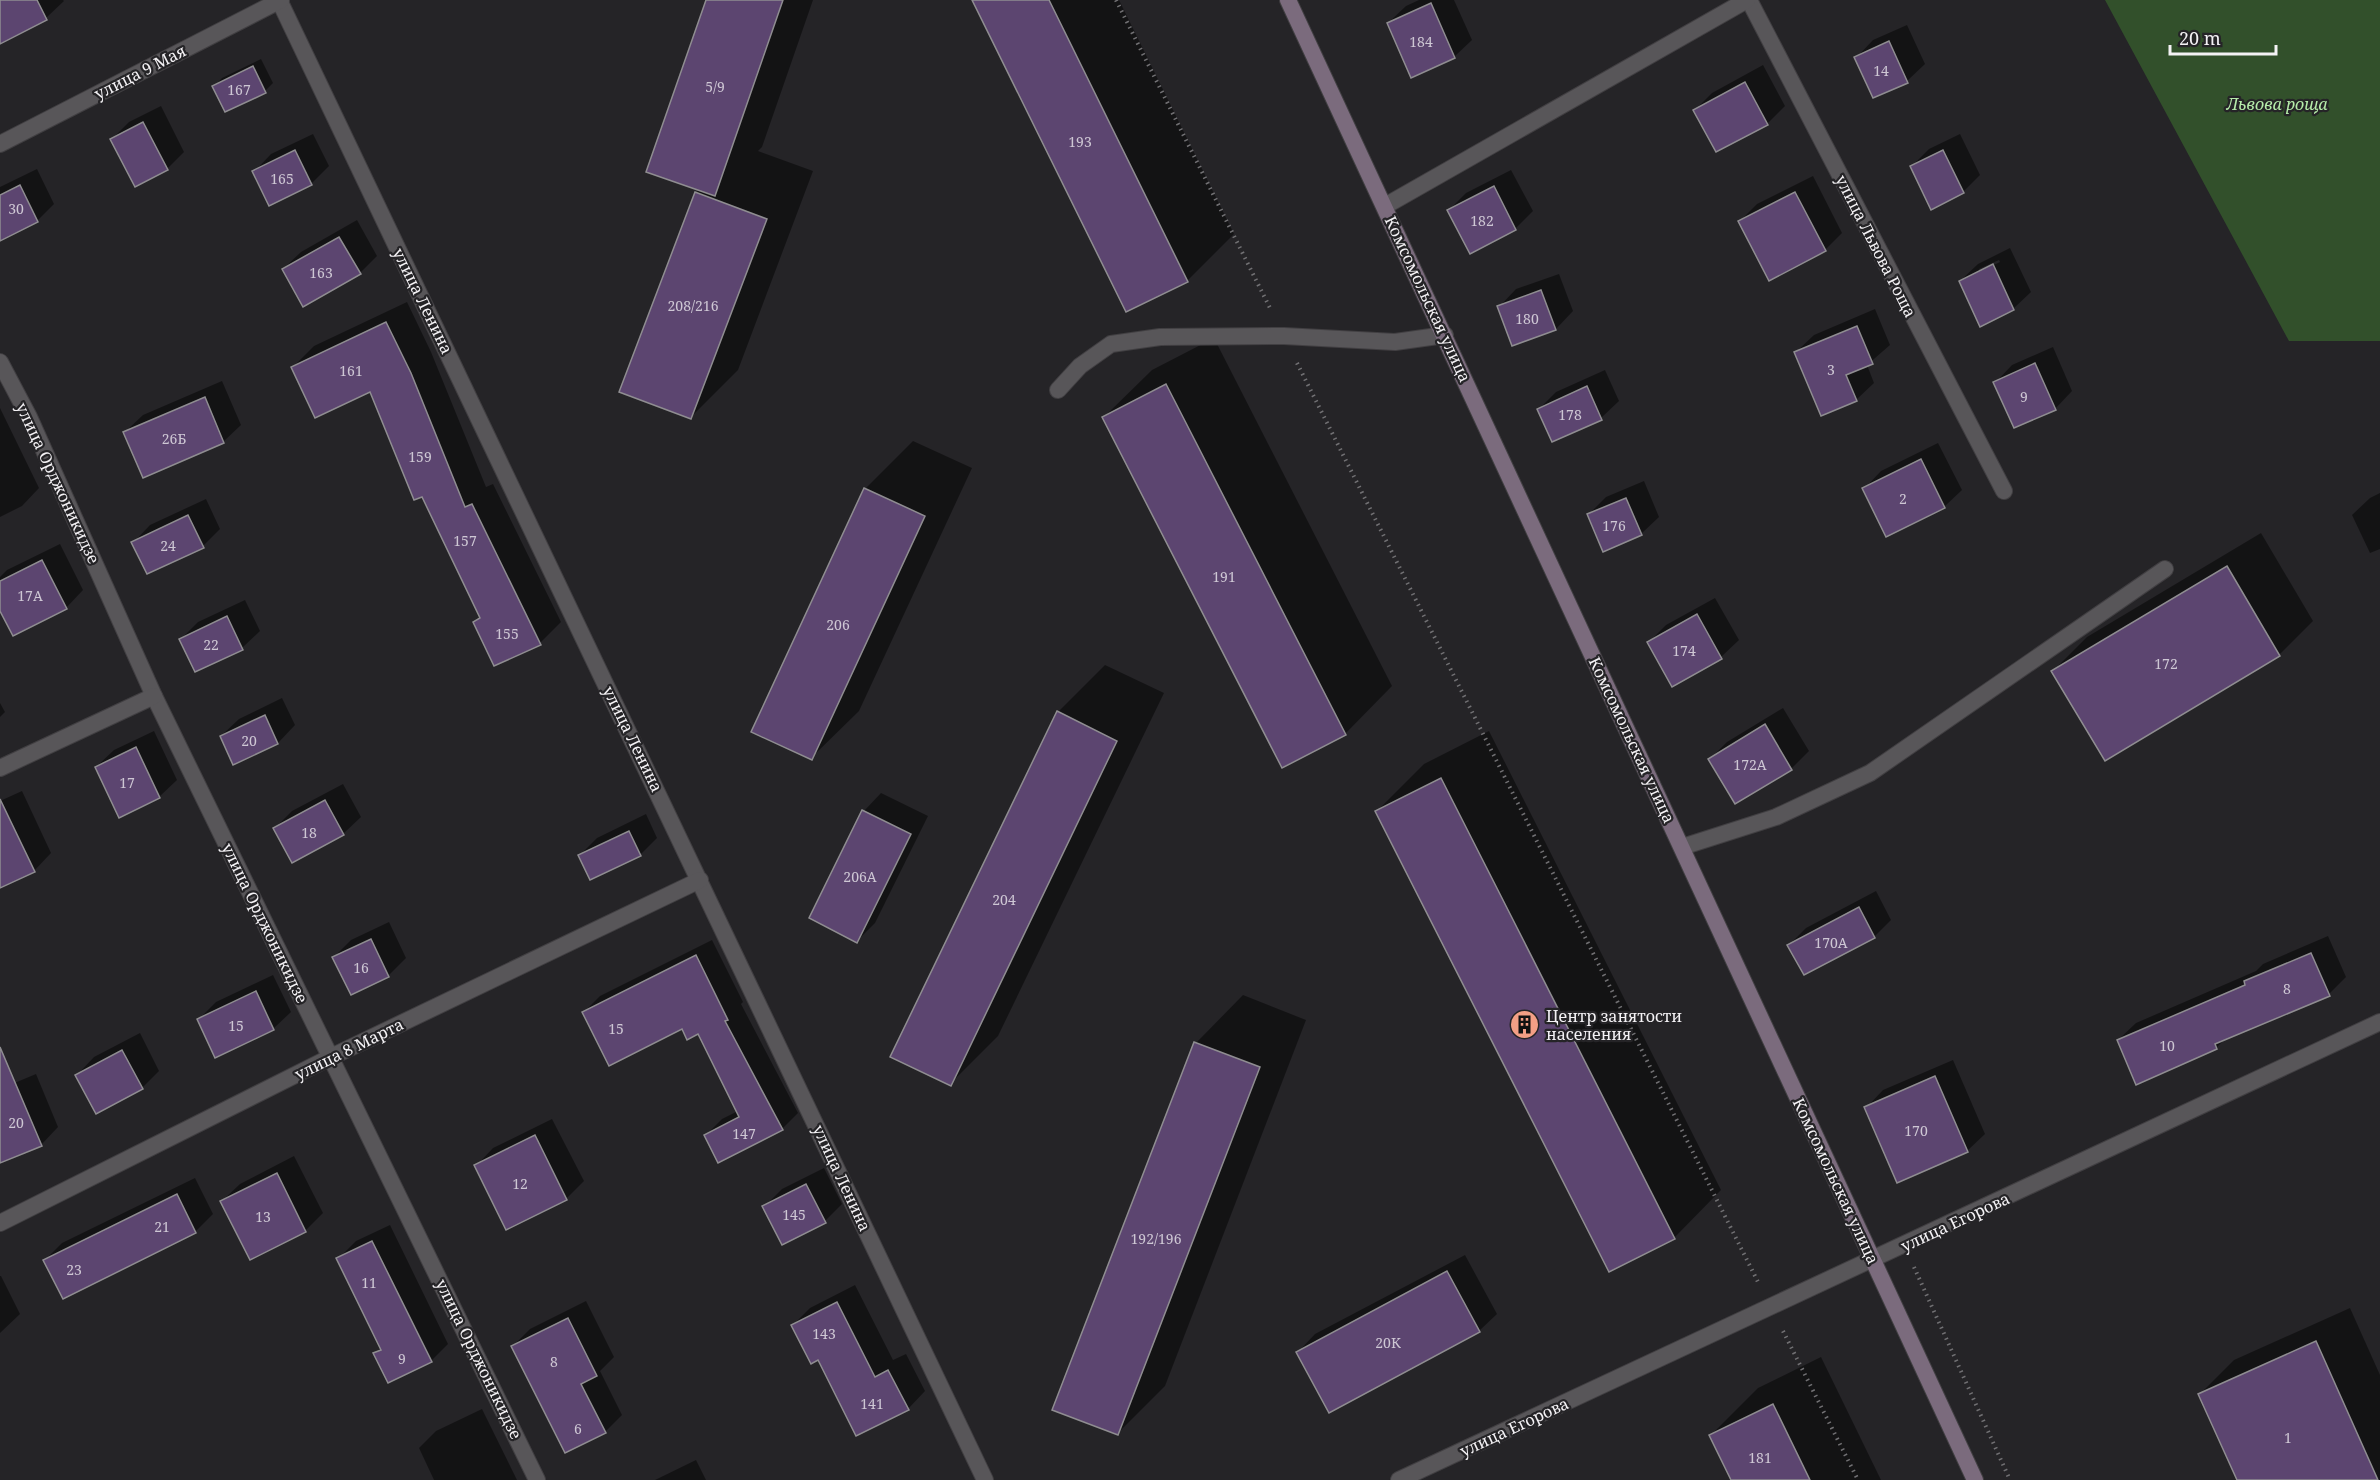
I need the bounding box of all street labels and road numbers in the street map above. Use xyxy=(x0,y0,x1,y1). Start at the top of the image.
street label: улица 9 Мая xyxy=(90,39,190,105)
street label: улица Львова Роща xyxy=(1830,171,1922,321)
street label: Комсомольская улица xyxy=(1380,212,1476,386)
street label: улица Ленина xyxy=(388,244,458,358)
street label: улица Орджоникидзе xyxy=(11,399,105,567)
street label: Комсомольская улица xyxy=(1584,653,1680,827)
street label: улица Ленина xyxy=(598,682,668,796)
street label: улица Орджоникидзе xyxy=(217,839,313,1007)
street label: улица 8 Марта xyxy=(291,1013,407,1085)
street label: Комсомольская улица xyxy=(1788,1094,1884,1268)
street label: улица Ленина xyxy=(808,1121,876,1235)
street label: улица Егорова xyxy=(1897,1187,2013,1257)
street label: улица Орджоникидзе xyxy=(431,1275,527,1443)
street label: улица Егорова xyxy=(1456,1392,1572,1462)

